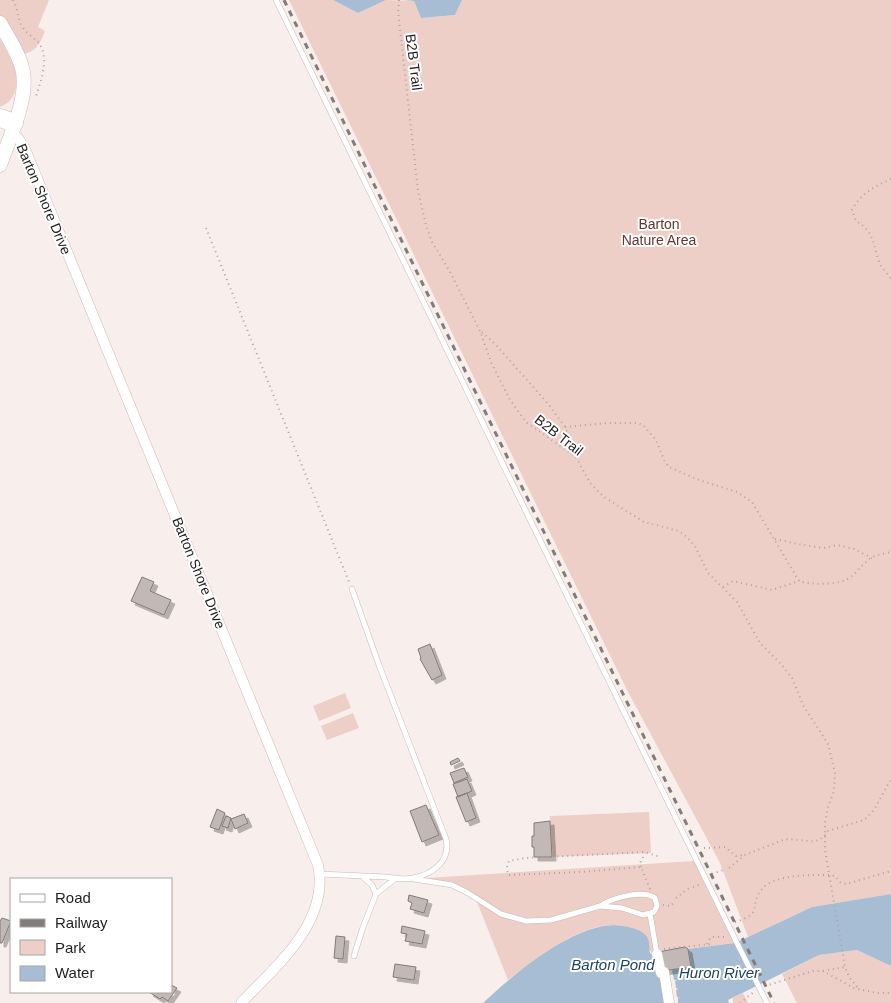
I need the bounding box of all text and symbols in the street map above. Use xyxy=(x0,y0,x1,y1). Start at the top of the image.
street label: B2B Trail xyxy=(403,33,425,91)
street label: Barton Shore Drive xyxy=(13,141,75,257)
park label: Barton Nature Area xyxy=(622,216,697,248)
street label: B2B Trail xyxy=(532,411,586,459)
street label: Barton Shore Drive xyxy=(169,515,229,631)
legend xyxy=(10,878,172,993)
text: Road xyxy=(55,889,91,906)
text: Railway xyxy=(55,914,108,931)
text: Park xyxy=(55,939,86,956)
water label: Barton Pond xyxy=(571,956,655,973)
text: Water xyxy=(55,964,94,981)
water label: Huron River xyxy=(679,964,760,981)

